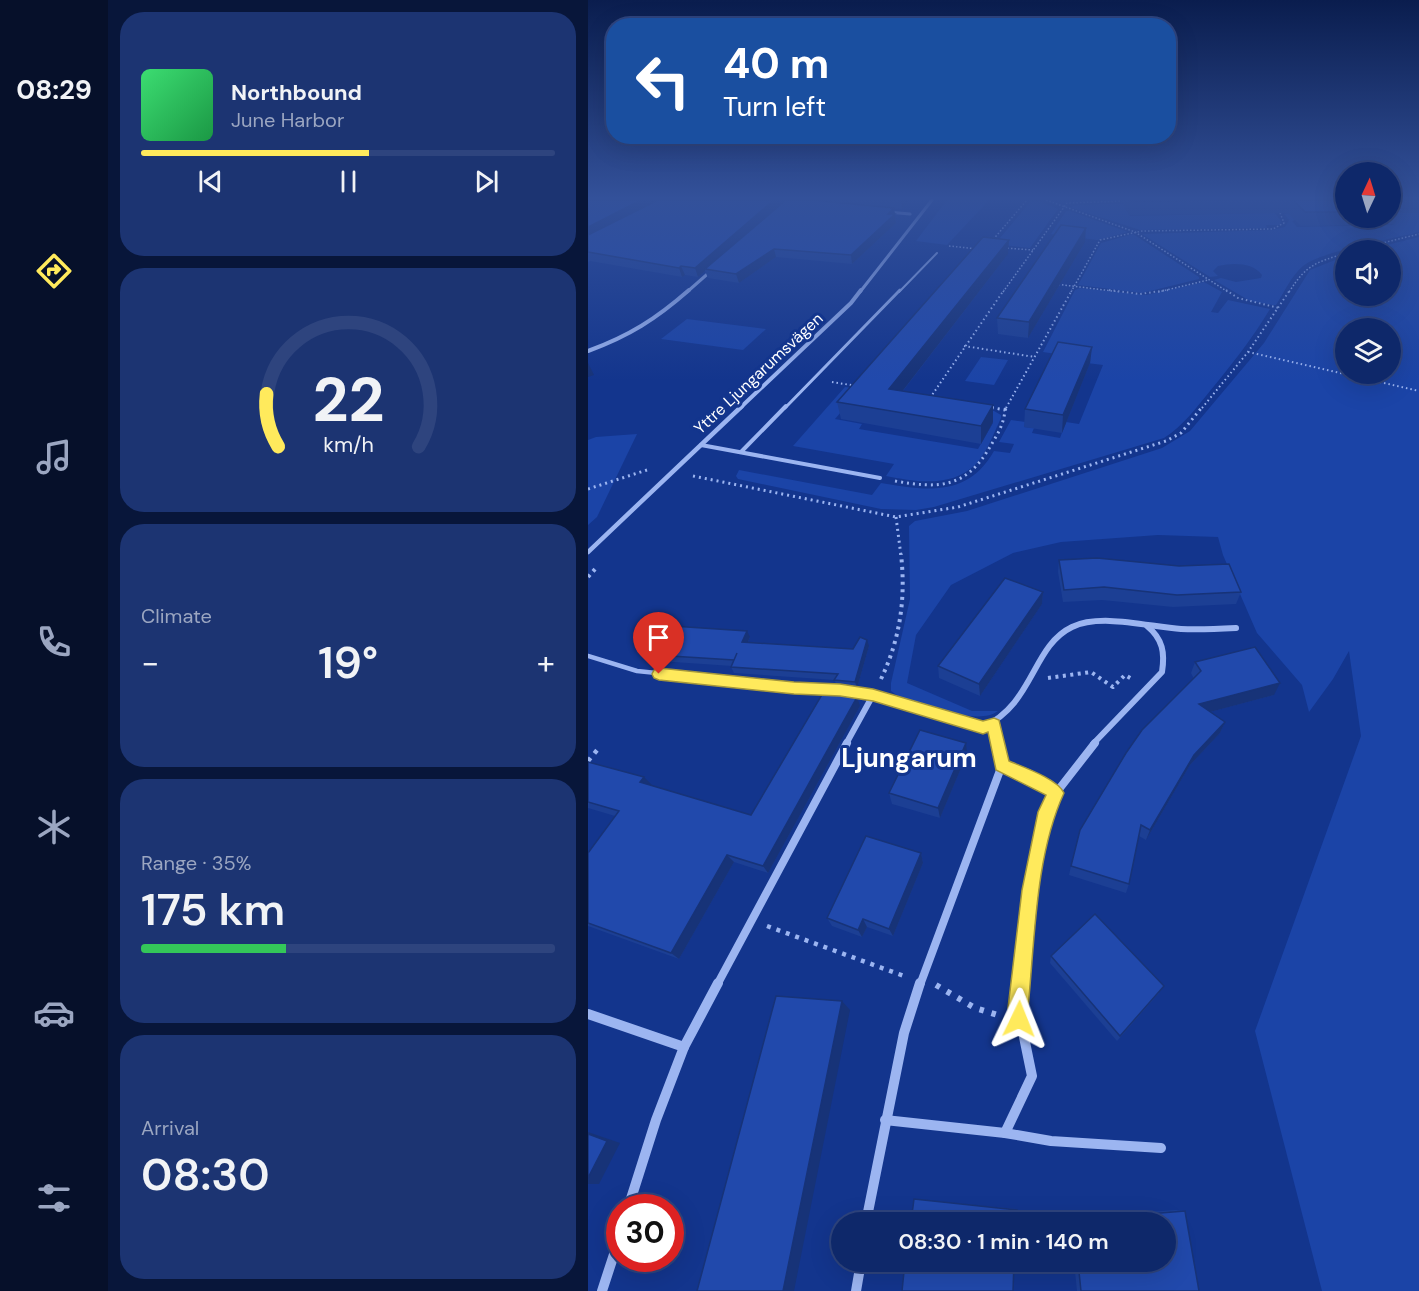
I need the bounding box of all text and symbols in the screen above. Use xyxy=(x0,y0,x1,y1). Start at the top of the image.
text: 40 m xyxy=(723,36,829,91)
icon: left xyxy=(624,42,702,120)
text: 08:29 xyxy=(16,72,92,107)
text: Northbound xyxy=(231,78,362,107)
text: Turn left xyxy=(723,89,826,124)
text: June Harbor xyxy=(231,107,344,133)
north arrow xyxy=(1335,162,1401,228)
map controls xyxy=(1335,162,1401,384)
icon: previous xyxy=(194,165,227,198)
icon: pause xyxy=(332,165,365,198)
icon: next xyxy=(470,165,503,198)
button: sound xyxy=(1335,240,1401,306)
icon: directions xyxy=(33,250,75,292)
street label: Yttre Ljungarumsvägen xyxy=(689,308,827,439)
button: layers xyxy=(1335,318,1401,384)
text: 22 xyxy=(312,359,384,440)
text: km/h xyxy=(323,431,373,459)
icon: music xyxy=(33,436,75,478)
text: Climate xyxy=(141,603,212,629)
pin xyxy=(633,612,684,674)
icon: phone xyxy=(33,621,75,663)
icon: arrive xyxy=(642,621,675,654)
text: 19° xyxy=(318,633,378,692)
text: − xyxy=(141,641,159,684)
text: + xyxy=(537,641,555,684)
district label: Ljungarum xyxy=(841,741,977,775)
icon: climate xyxy=(33,806,75,848)
text: Range · 35% xyxy=(141,850,251,876)
text: 175 km xyxy=(141,880,285,939)
position arrow xyxy=(987,987,1051,1051)
icon: car xyxy=(33,992,75,1034)
text: Arrival xyxy=(141,1115,199,1141)
text: 08:30 xyxy=(141,1145,270,1204)
icon: filters xyxy=(33,1177,75,1219)
speed limit sign: 30 xyxy=(606,1194,684,1272)
text: 08:30 · 1 min · 140 m xyxy=(898,1227,1109,1256)

